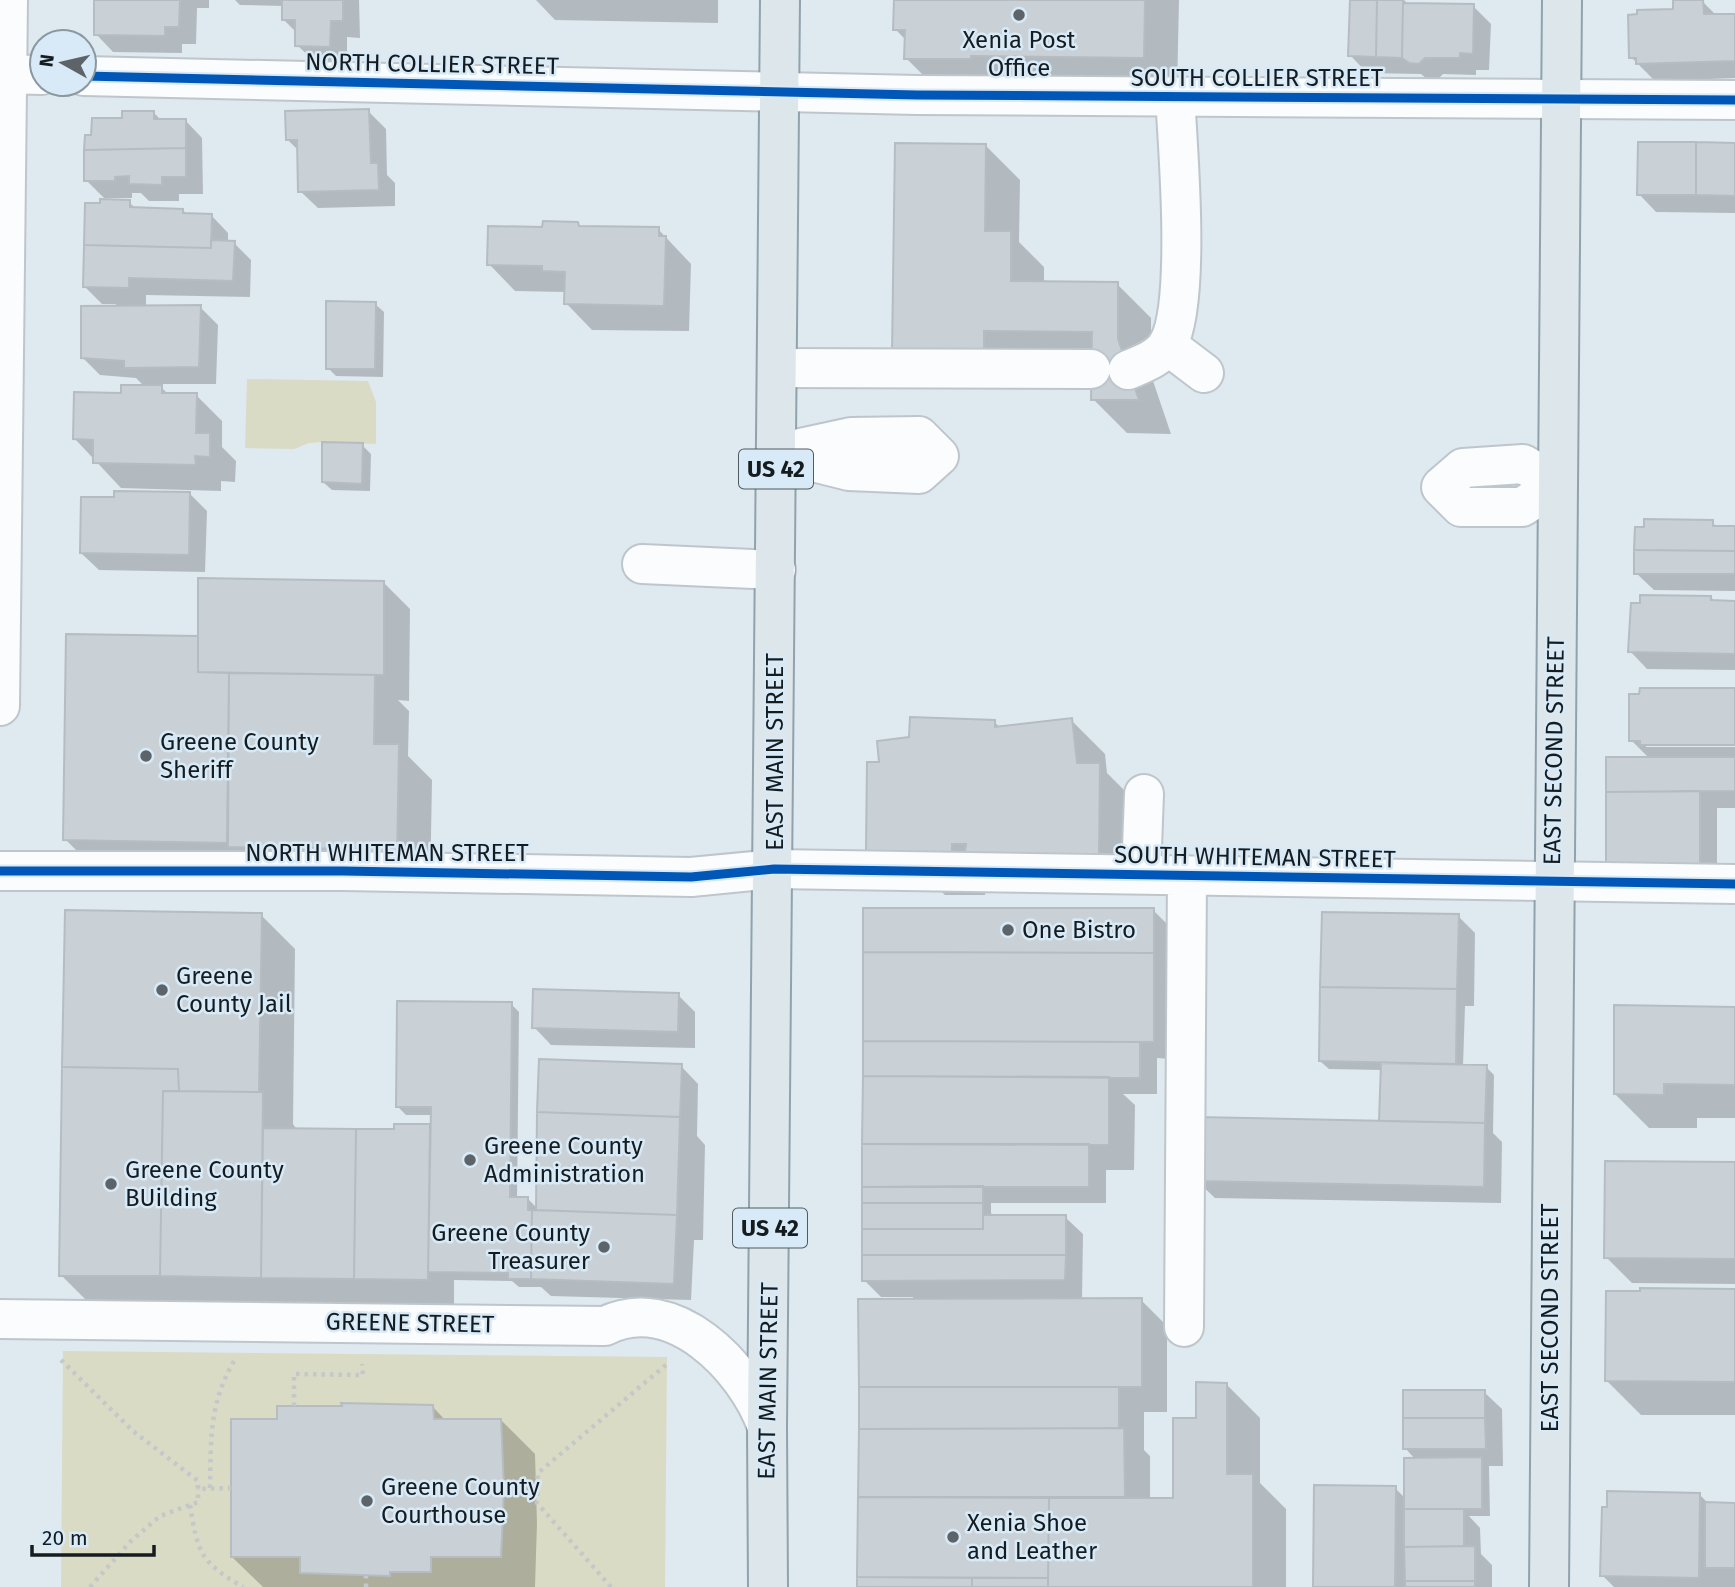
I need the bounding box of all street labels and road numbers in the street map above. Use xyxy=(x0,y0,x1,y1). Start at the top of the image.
street label: NORTH COLLIER STREET xyxy=(305,48,560,80)
street label: SOUTH COLLIER STREET xyxy=(1131,64,1384,92)
road number: US 42 xyxy=(739,449,813,489)
street label: EAST SECOND STREET xyxy=(1538,636,1570,866)
street label: EAST MAIN STREET xyxy=(761,653,789,851)
street label: NORTH WHITEMAN STREET xyxy=(245,839,529,867)
street label: SOUTH WHITEMAN STREET xyxy=(1114,841,1397,873)
street label: EAST SECOND STREET xyxy=(1536,1203,1564,1432)
road number: US 42 xyxy=(733,1208,807,1247)
street label: EAST MAIN STREET xyxy=(752,1281,784,1480)
street label: GREENE STREET xyxy=(326,1308,495,1338)

